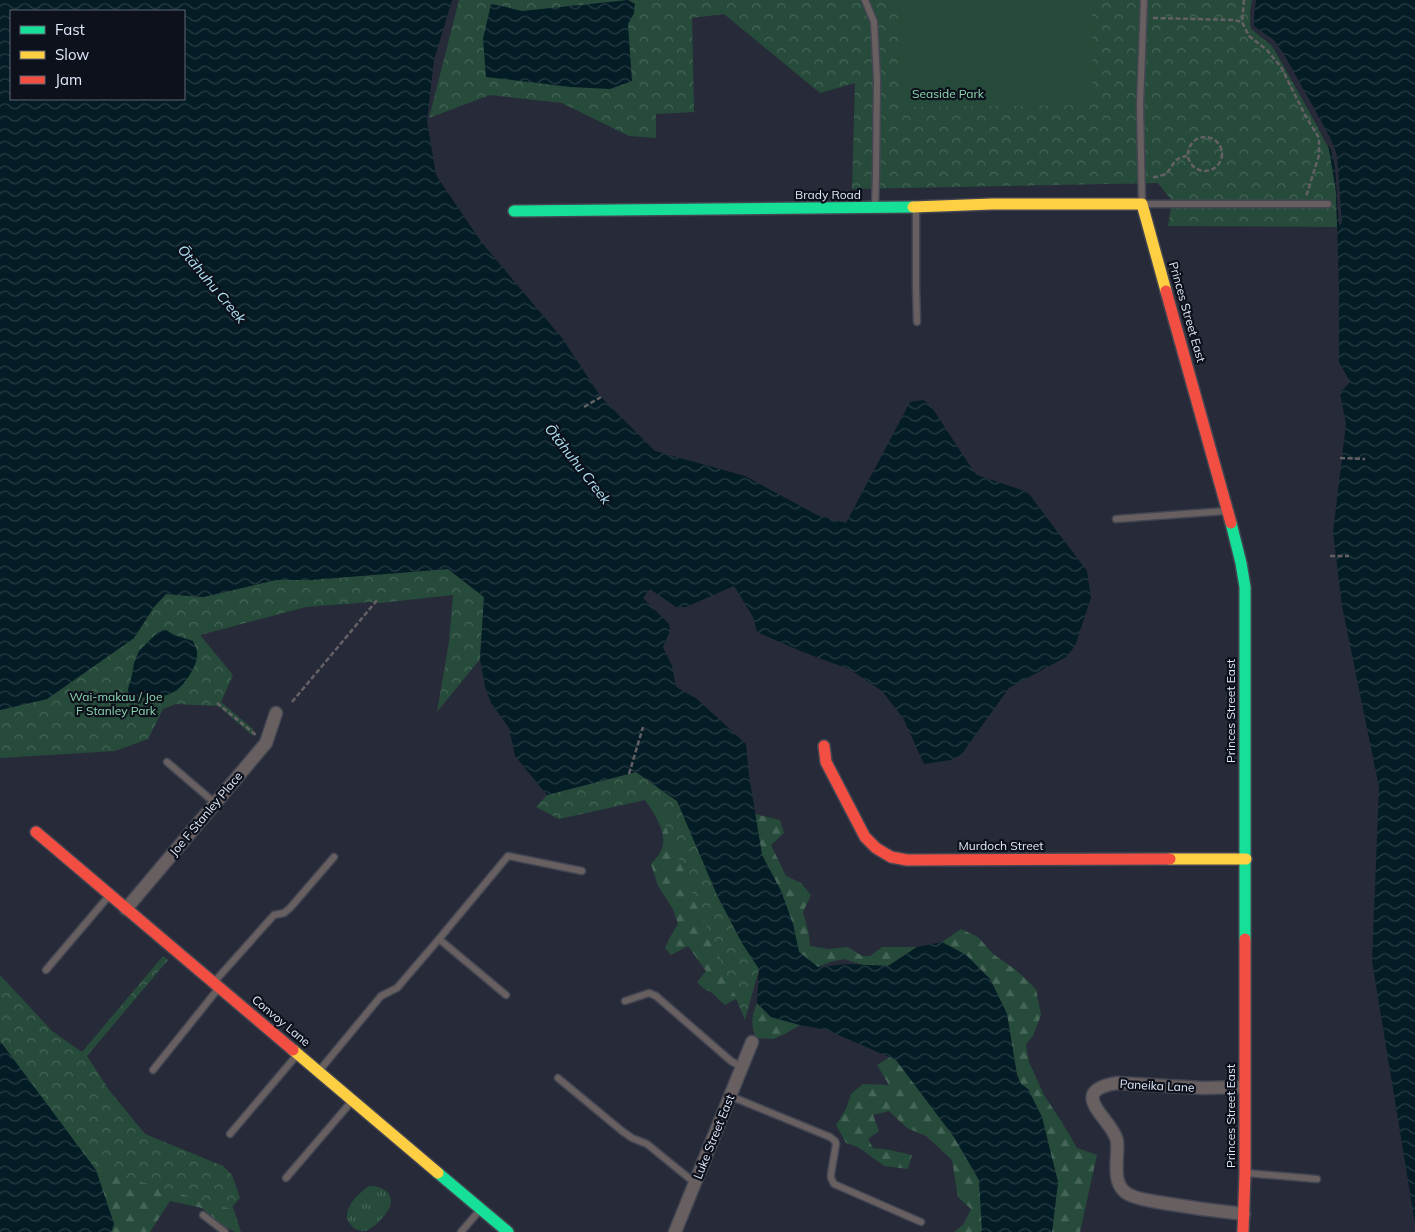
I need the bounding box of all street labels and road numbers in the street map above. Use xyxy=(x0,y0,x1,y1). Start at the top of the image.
street label: Brady Road xyxy=(795,187,861,202)
street label: Princes Street East xyxy=(1166,260,1209,364)
street label: Princes Street East xyxy=(1223,659,1238,763)
street label: Joe F Stanley Place xyxy=(166,769,245,859)
street label: Murdoch Street xyxy=(959,838,1043,853)
street label: Convoy Lane xyxy=(249,992,314,1049)
street label: Princes Street East xyxy=(1223,1064,1238,1168)
street label: Paneika Lane xyxy=(1119,1076,1195,1095)
street label: Luke Street East xyxy=(690,1092,737,1181)

